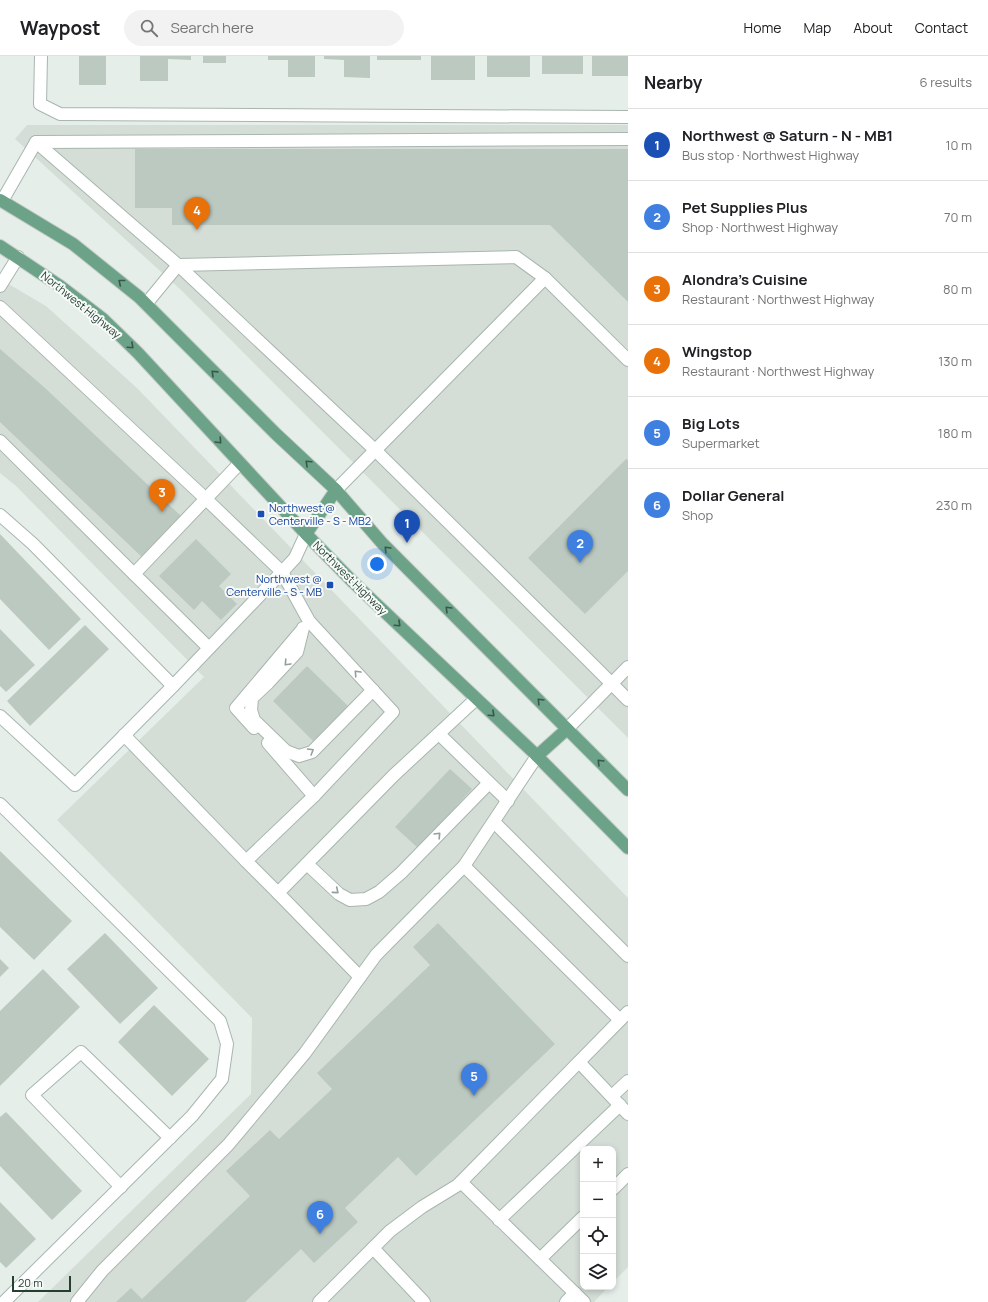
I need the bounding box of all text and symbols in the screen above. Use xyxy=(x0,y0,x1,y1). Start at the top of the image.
search box xyxy=(124,10,404,46)
text: Waypost xyxy=(20,15,100,41)
icon: search xyxy=(138,17,160,39)
text: Search here xyxy=(170,17,254,38)
text: Home xyxy=(744,18,781,37)
text: Map xyxy=(803,18,831,37)
text: About xyxy=(853,18,893,37)
text: Contact xyxy=(915,18,968,37)
text: Nearby xyxy=(644,71,702,94)
text: 6 results xyxy=(920,73,972,91)
text: Northwest @ Saturn - N - MB1 xyxy=(682,125,893,146)
text: 1 xyxy=(654,136,660,154)
text: 10 m xyxy=(945,136,972,154)
text: Bus stop · Northwest Highway xyxy=(682,146,859,164)
pin: 4 xyxy=(184,197,210,230)
text: Pet Supplies Plus xyxy=(682,197,808,218)
text: 2 xyxy=(653,208,661,226)
text: 70 m xyxy=(944,208,972,226)
text: Shop · Northwest Highway xyxy=(682,218,838,236)
street label: Northwest Highway xyxy=(38,268,125,342)
text: Alondra’s Cuisine xyxy=(682,269,808,290)
one-way arrow xyxy=(118,280,125,287)
text: 3 xyxy=(653,280,661,298)
text: 80 m xyxy=(943,280,972,298)
text: Restaurant · Northwest Highway xyxy=(682,290,874,308)
one-way arrow xyxy=(126,341,134,349)
text: Wingstop xyxy=(682,341,752,362)
text: 4 xyxy=(653,352,661,370)
text: 130 m xyxy=(938,352,972,370)
text: Restaurant · Northwest Highway xyxy=(682,362,874,380)
one-way arrow xyxy=(211,370,219,378)
text: Big Lots xyxy=(682,413,740,434)
text: 5 xyxy=(653,424,661,442)
text: 180 m xyxy=(938,424,972,442)
text: Supermarket xyxy=(682,434,760,452)
one-way arrow xyxy=(214,436,222,444)
one-way arrow xyxy=(305,461,312,468)
pin: 3 xyxy=(149,479,175,512)
text: Dollar General xyxy=(682,485,785,506)
text: 6 xyxy=(653,496,661,514)
text: 230 m xyxy=(936,496,972,514)
place label: Northwest @ Centerville - S - MB2 xyxy=(269,500,371,528)
text: Shop xyxy=(682,506,713,524)
marker: Northwest @ Centerville - S - MB2 xyxy=(256,509,266,519)
pin: 1 xyxy=(394,510,420,543)
pin: 2 xyxy=(567,530,593,563)
street label: Northwest Highway xyxy=(310,537,391,618)
one-way arrow xyxy=(384,546,392,554)
your location xyxy=(367,554,387,574)
place label: Northwest @ Centerville - S - MB xyxy=(226,571,322,599)
marker: Northwest @ Centerville - S - MB xyxy=(325,580,335,590)
one-way arrow xyxy=(445,606,453,614)
one-way arrow xyxy=(393,620,401,627)
one-way arrow xyxy=(284,658,292,666)
one-way arrow xyxy=(354,670,362,678)
one-way arrow xyxy=(537,698,545,706)
one-way arrow xyxy=(488,709,495,716)
one-way arrow xyxy=(306,748,313,755)
one-way arrow xyxy=(597,759,605,767)
one-way arrow xyxy=(433,832,441,840)
one-way arrow xyxy=(331,886,338,893)
pin: 5 xyxy=(461,1063,487,1096)
map controls xyxy=(580,1146,616,1290)
button: + xyxy=(580,1146,616,1182)
button: − xyxy=(580,1182,616,1218)
pin: 6 xyxy=(307,1201,333,1234)
button: locate xyxy=(580,1218,616,1254)
button: layers xyxy=(580,1254,616,1290)
scale bar xyxy=(12,1274,71,1293)
text: 20 m xyxy=(18,1275,43,1290)

